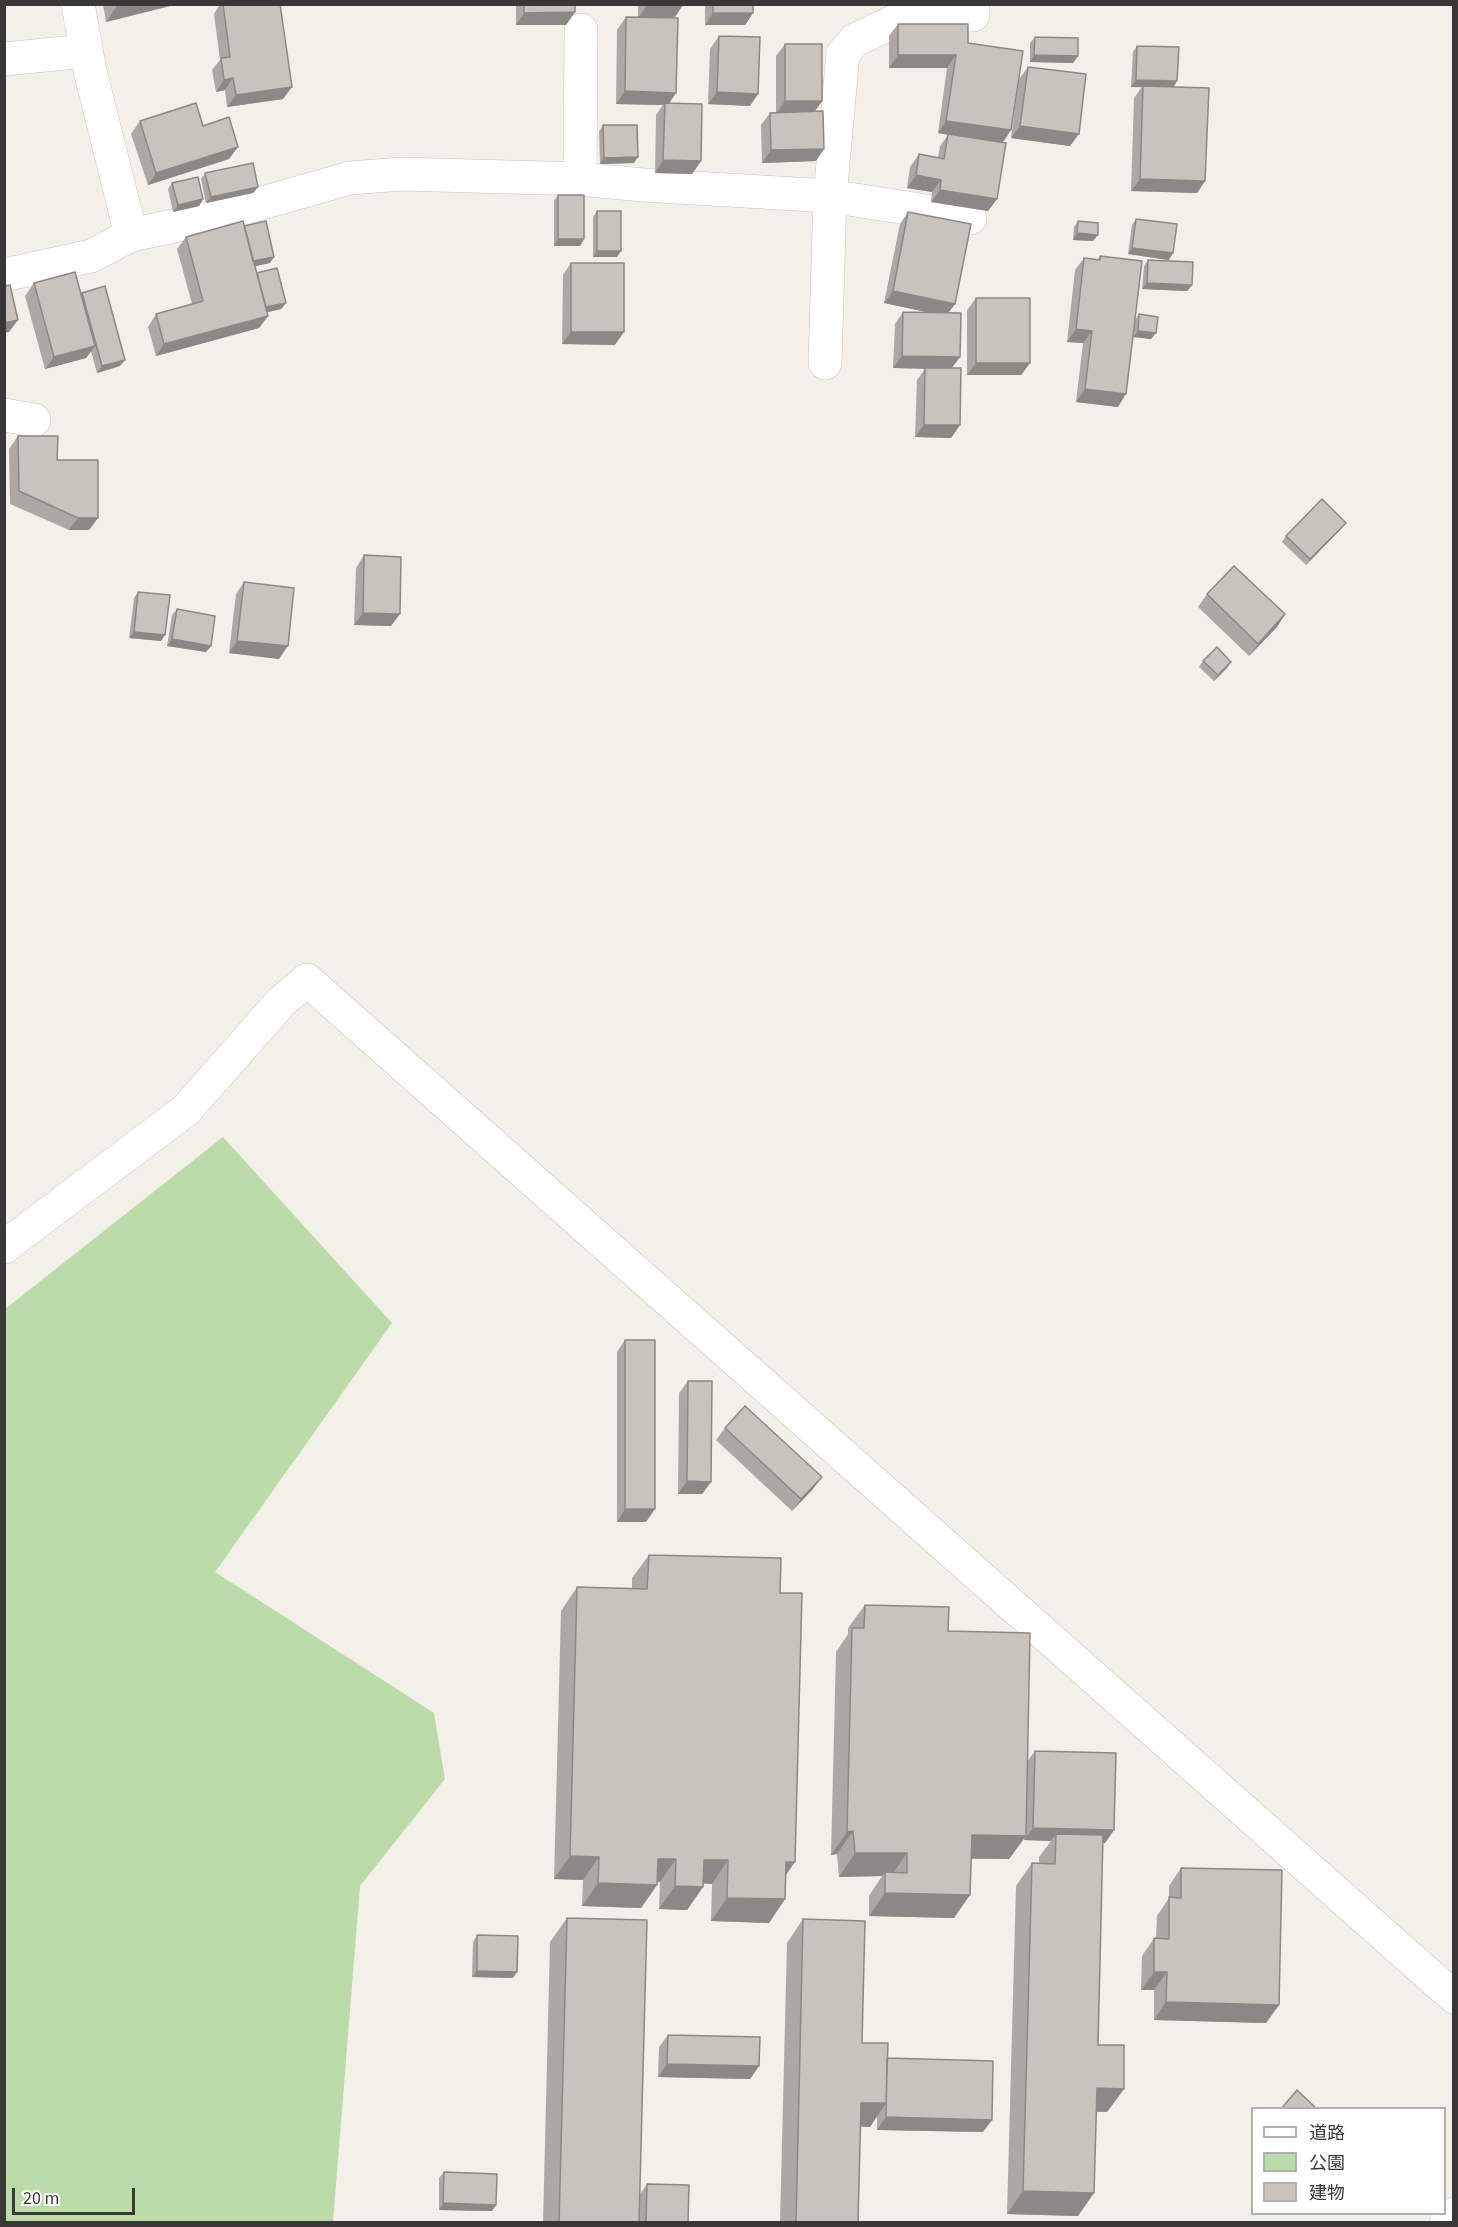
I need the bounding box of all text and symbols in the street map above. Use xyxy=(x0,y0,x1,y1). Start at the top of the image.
legend xyxy=(1251,2107,1446,2215)
text: 道路 xyxy=(1309,2121,1345,2146)
text: 公園 xyxy=(1309,2151,1345,2176)
scale bar xyxy=(15,2176,138,2214)
text: 建物 xyxy=(1309,2181,1345,2206)
text: 20 m xyxy=(23,2186,59,2211)

